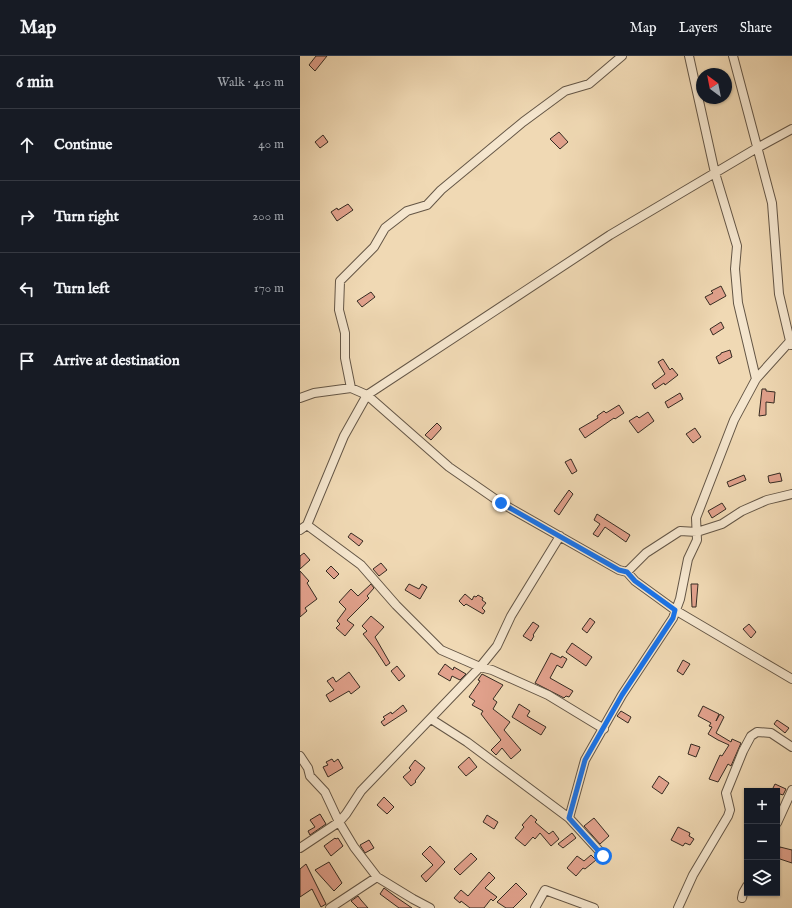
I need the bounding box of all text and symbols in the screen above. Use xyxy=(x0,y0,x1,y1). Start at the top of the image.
text: Map xyxy=(20,16,56,40)
text: Map xyxy=(630,19,657,37)
text: Layers xyxy=(679,19,718,37)
text: Share xyxy=(740,19,772,37)
north arrow xyxy=(696,68,732,104)
text: 6 min xyxy=(16,72,54,93)
text: Walk · 410 m xyxy=(217,74,284,91)
icon: ahead xyxy=(16,134,38,156)
text: Continue xyxy=(54,135,112,154)
text: 40 m xyxy=(258,136,284,153)
icon: right xyxy=(16,206,38,228)
text: Turn right xyxy=(54,207,119,226)
text: 200 m xyxy=(252,208,284,225)
icon: left xyxy=(16,278,38,300)
text: Turn left xyxy=(54,279,110,298)
text: 170 m xyxy=(254,280,284,297)
icon: arrive xyxy=(16,350,38,372)
text: Arrive at destination xyxy=(54,351,180,370)
route end xyxy=(492,494,510,512)
map controls xyxy=(744,788,780,896)
button: + xyxy=(744,788,780,824)
button: − xyxy=(744,824,780,860)
route start xyxy=(594,847,612,865)
button: layers xyxy=(744,860,780,896)

